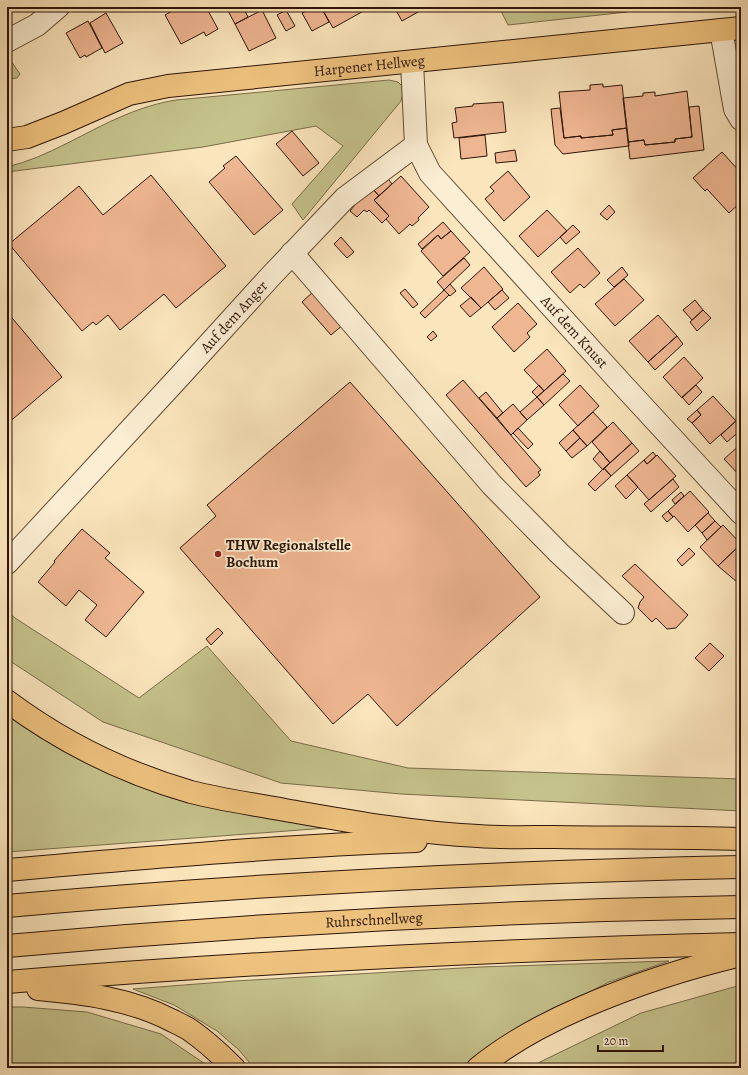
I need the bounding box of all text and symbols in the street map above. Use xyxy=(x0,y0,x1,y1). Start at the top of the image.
street label: Harpener Hellweg xyxy=(313,50,426,81)
street label: Auf dem Anger xyxy=(195,276,272,358)
street label: Auf dem Knust xyxy=(536,290,613,372)
place label: THW Regionalstelle Bochum xyxy=(226,535,351,572)
marker: THW Regionalstelle Bochum xyxy=(213,549,223,559)
street label: Ruhrschnellweg xyxy=(325,907,424,932)
scale bar xyxy=(598,1027,663,1053)
text: 20 m xyxy=(604,1033,628,1049)

